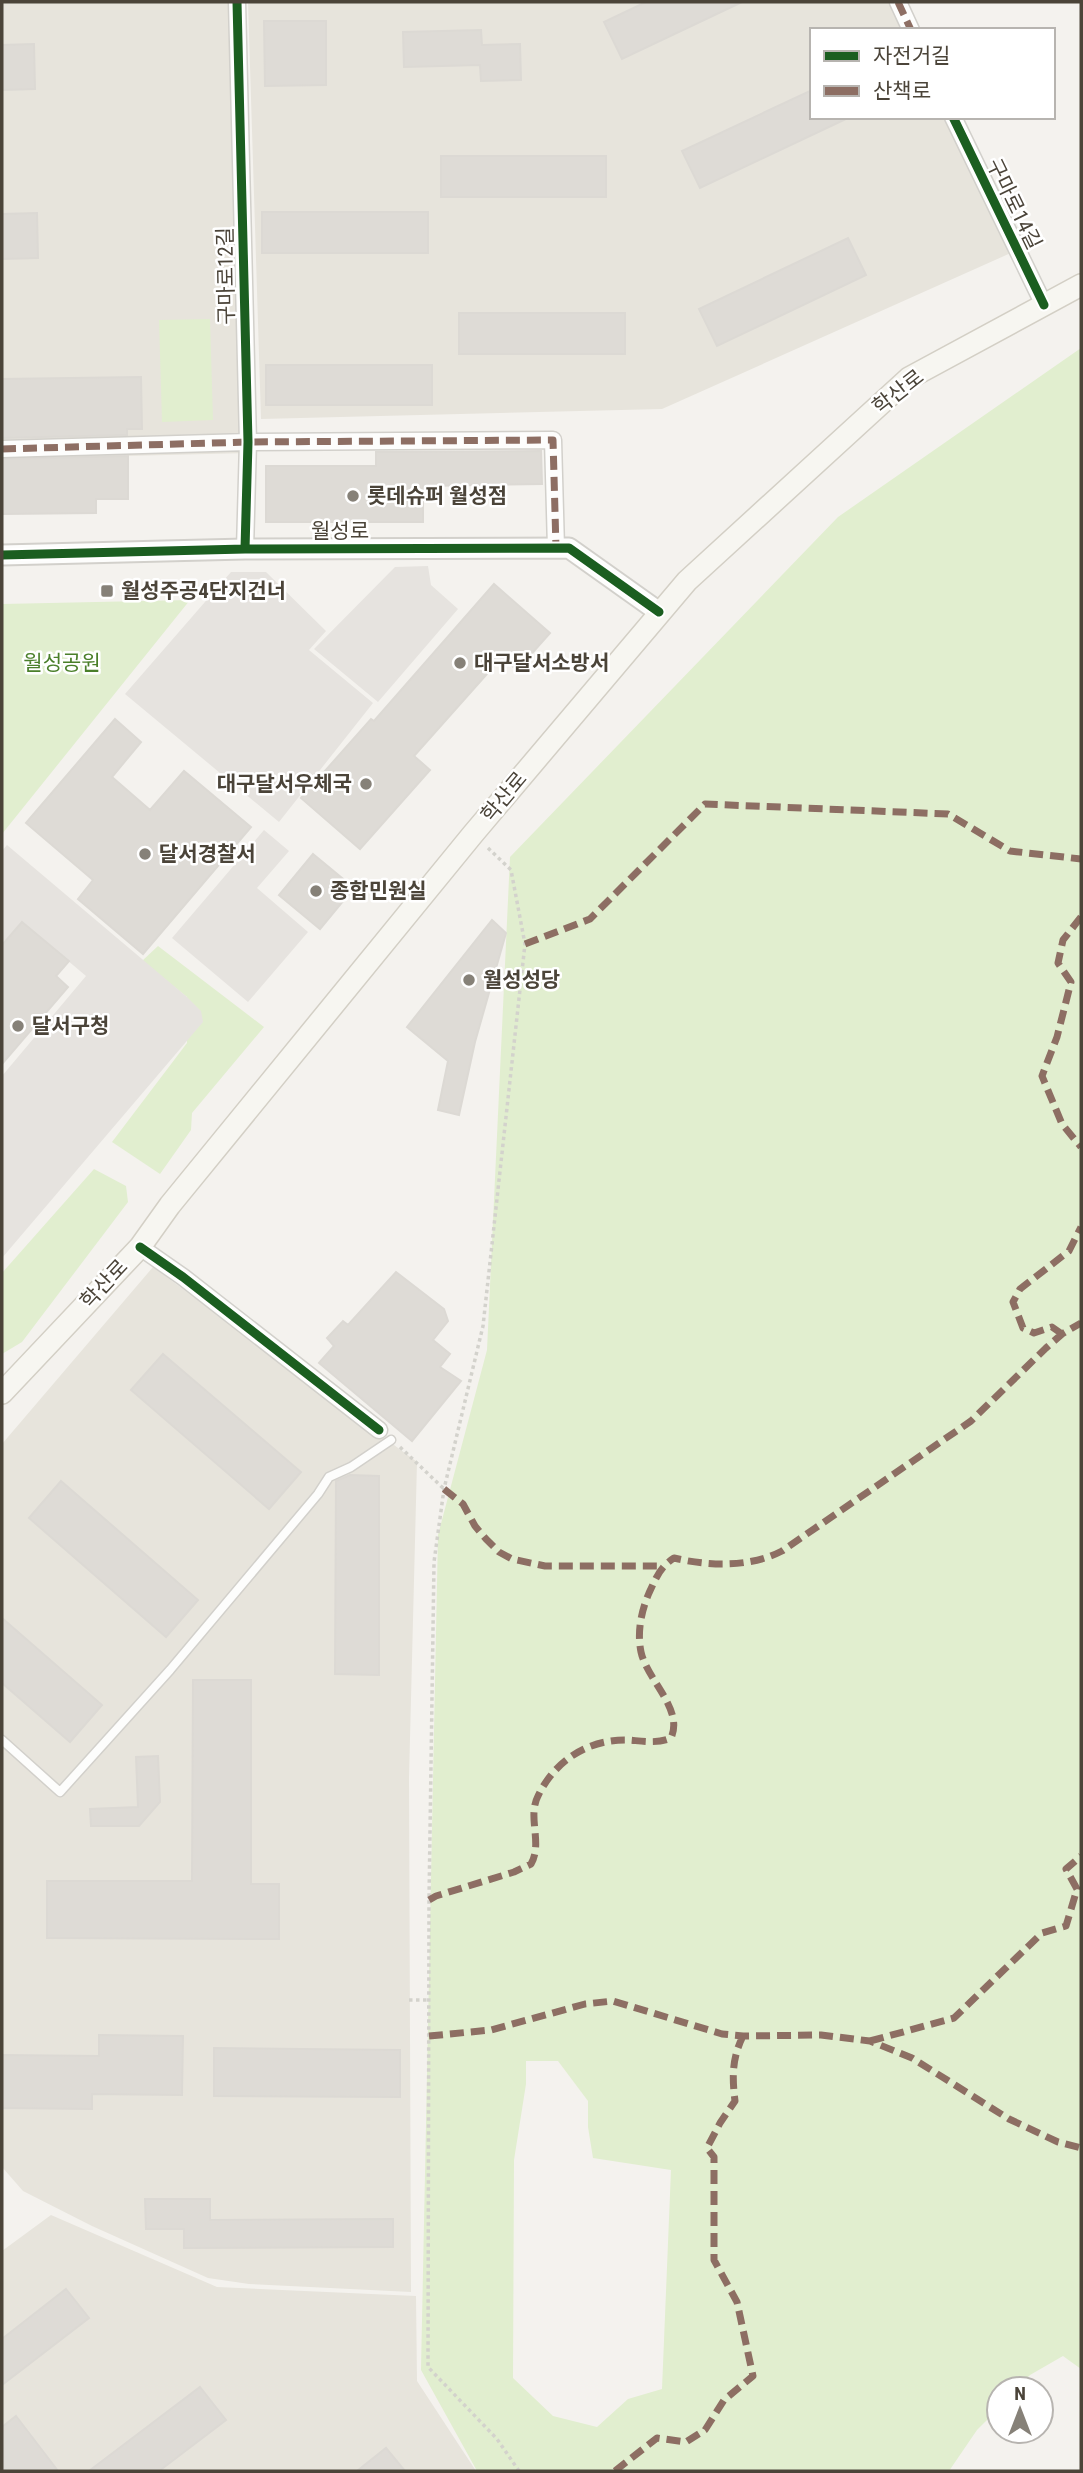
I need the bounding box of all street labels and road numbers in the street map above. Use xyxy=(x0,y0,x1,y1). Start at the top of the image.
street label: 구마로14길 xyxy=(982,155,1046,253)
street label: 구마로12길 xyxy=(213,227,239,325)
street label: 학산로 xyxy=(868,365,928,419)
street label: 월성로 xyxy=(311,519,369,543)
street label: 학산로 xyxy=(476,767,532,827)
street label: 학산로 xyxy=(75,1255,133,1313)

